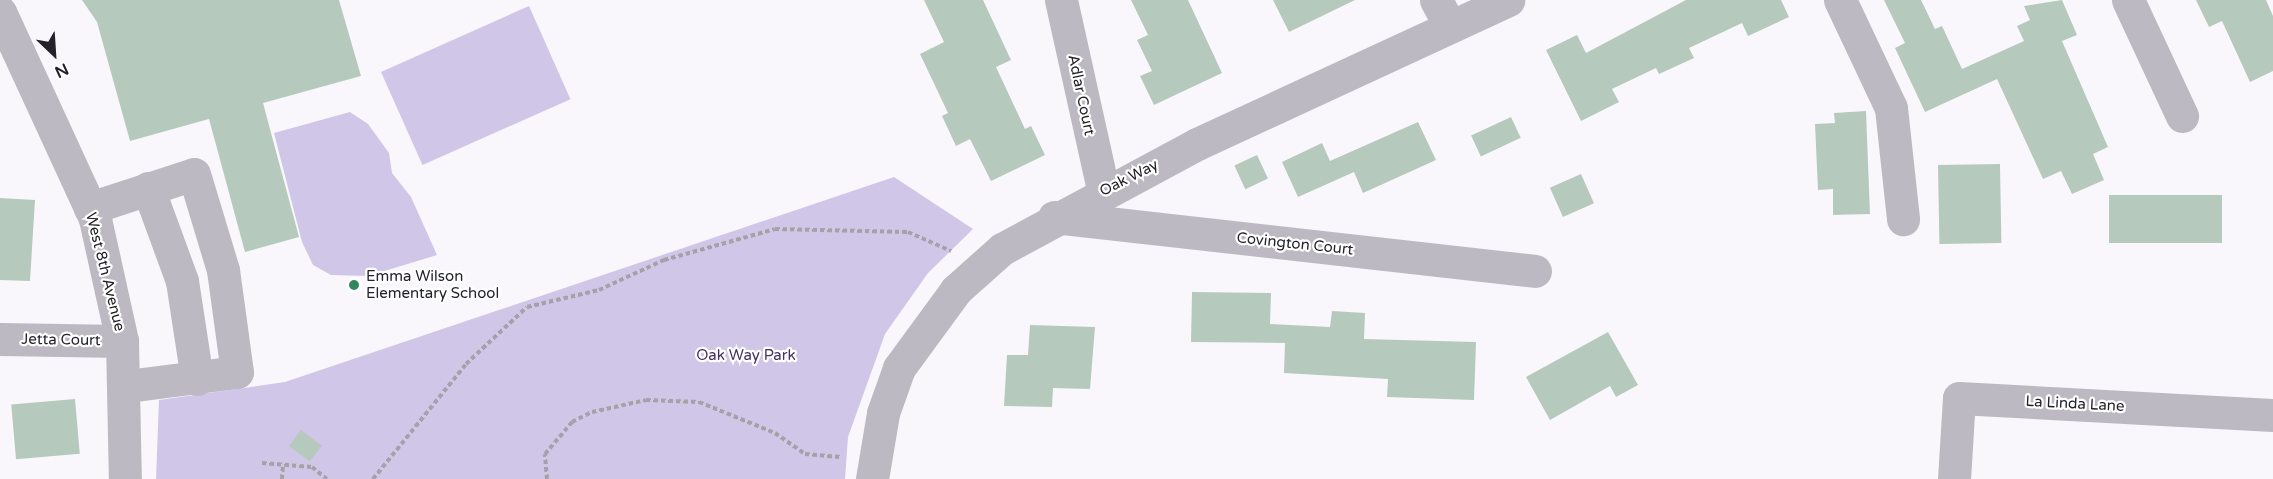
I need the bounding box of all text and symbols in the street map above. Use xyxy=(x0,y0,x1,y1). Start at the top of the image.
north arrow xyxy=(24,24,84,84)
street label: Adlar Court xyxy=(1064,53,1098,137)
text: N xyxy=(52,59,72,82)
street label: Oak Way xyxy=(1097,156,1161,200)
street label: West 8th Avenue xyxy=(82,211,128,333)
street label: Covington Court xyxy=(1236,229,1354,259)
place label: Emma Wilson Elementary School xyxy=(366,267,499,302)
marker: Emma Wilson Elementary School xyxy=(347,278,361,292)
street label: Jetta Court xyxy=(21,330,101,350)
park label: Oak Way Park xyxy=(696,347,796,365)
street label: La Linda Lane xyxy=(2025,392,2125,416)

